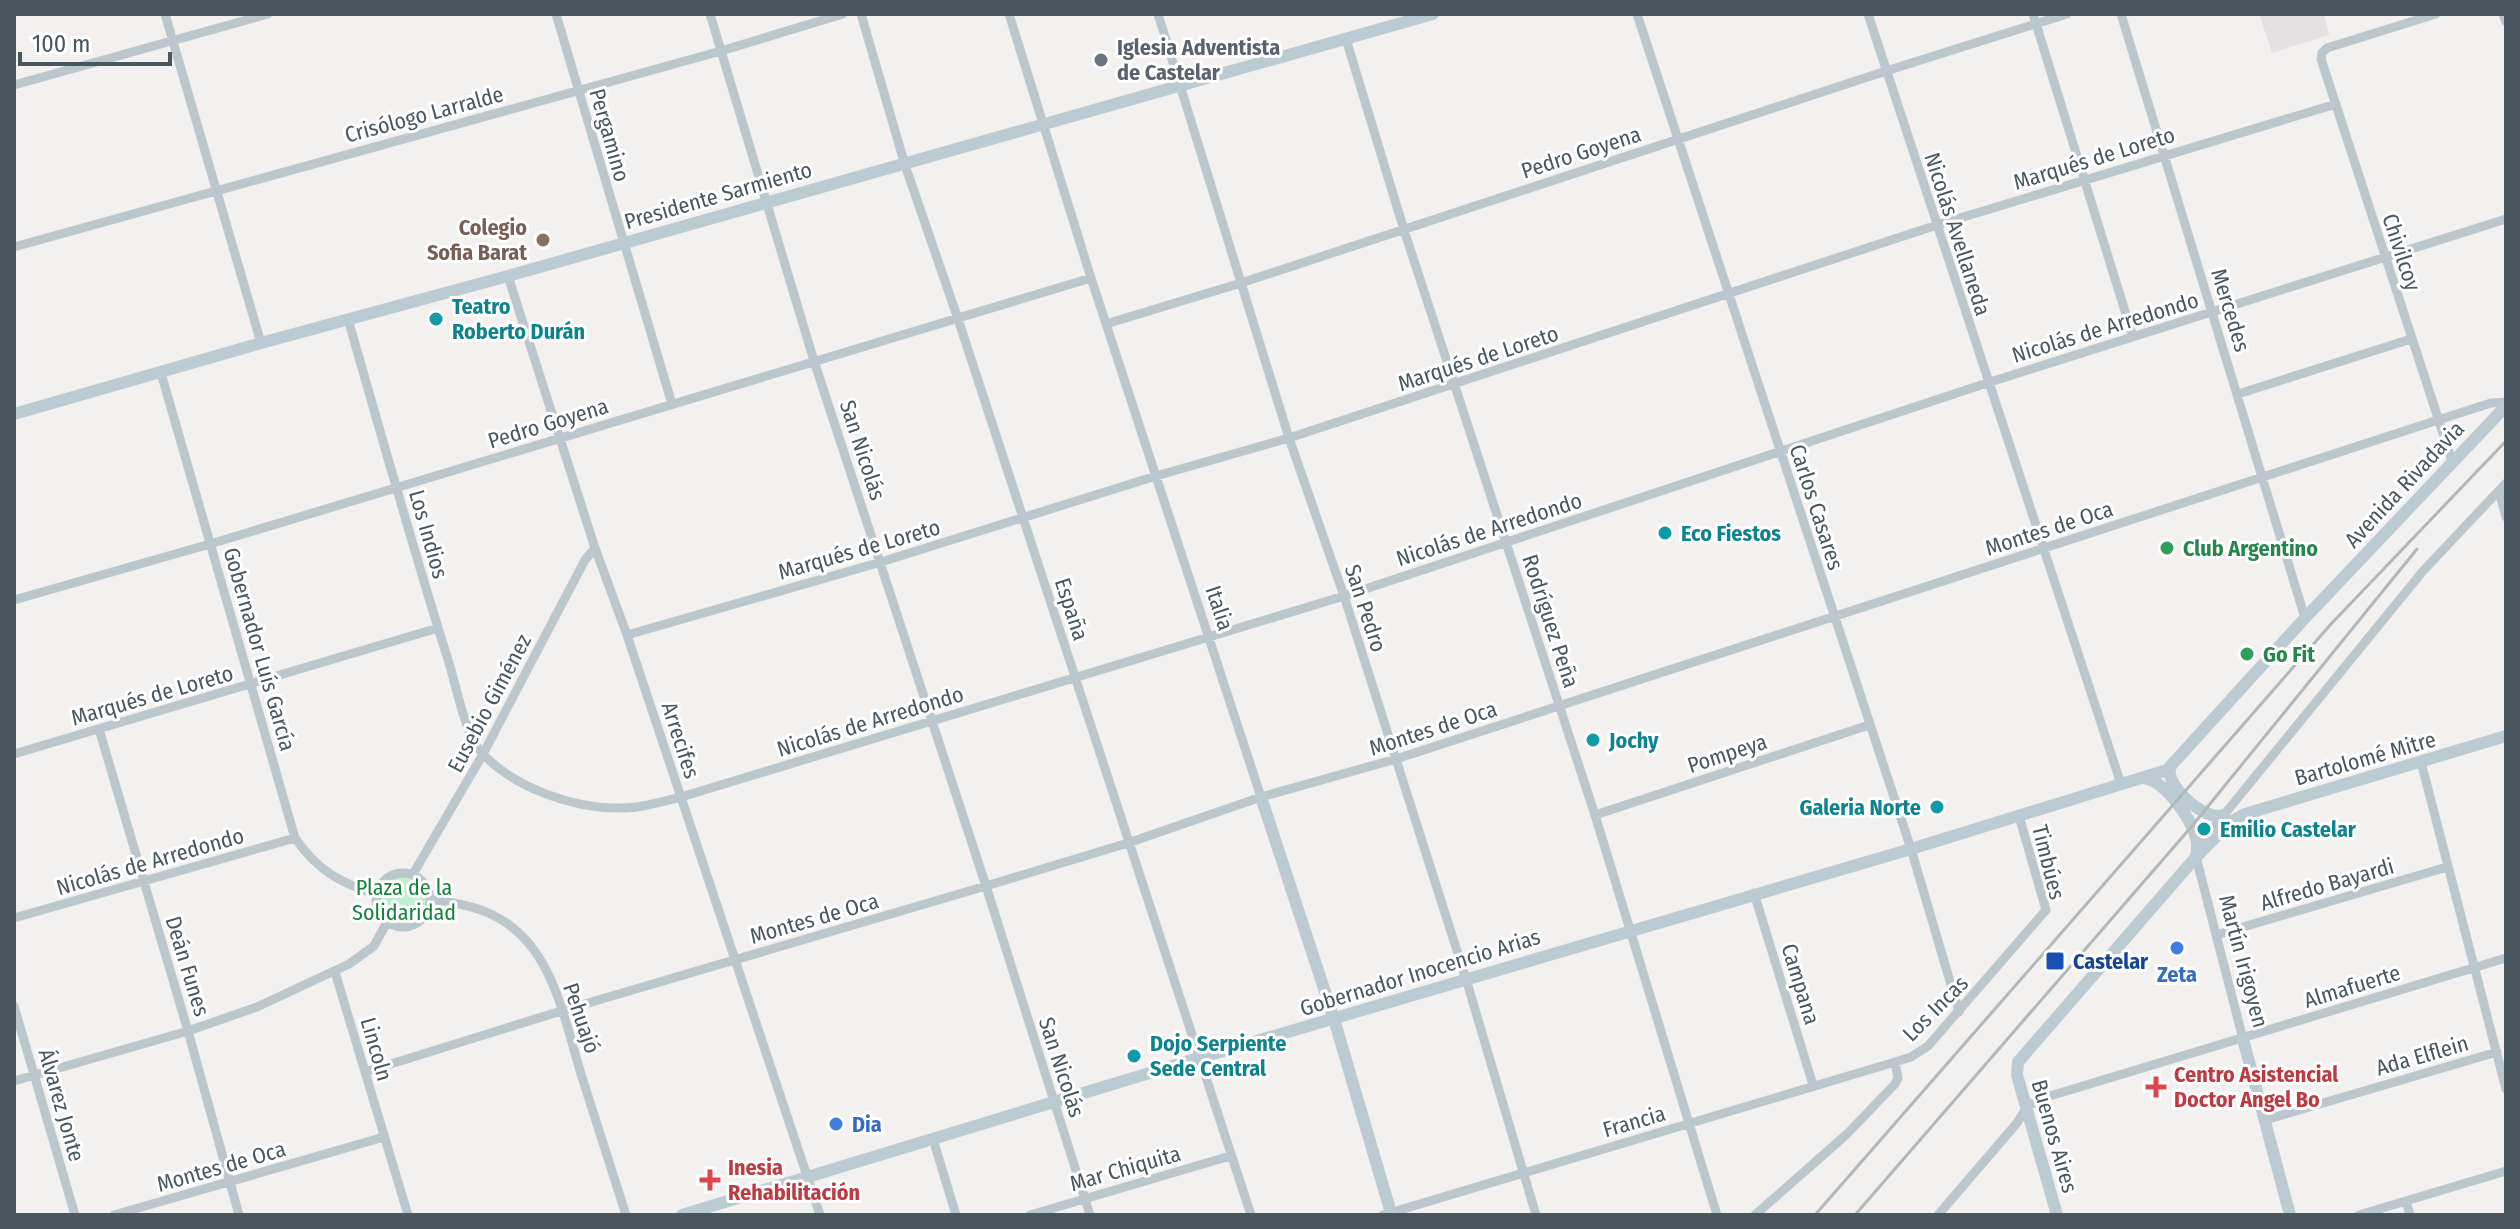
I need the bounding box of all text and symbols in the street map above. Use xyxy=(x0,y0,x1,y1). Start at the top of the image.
scale bar xyxy=(20,16,170,66)
text: 100 m xyxy=(32,30,90,58)
place label: Iglesia Adventista de Castelar xyxy=(1117,34,1280,86)
marker: Iglesia Adventista de Castelar xyxy=(1092,51,1110,69)
street label: Crisólogo Larralde xyxy=(342,80,506,149)
street label: Pergamino xyxy=(583,86,636,185)
street label: Pedro Goyena xyxy=(1518,120,1644,185)
street label: Marqués de Loreto xyxy=(2010,121,2178,196)
street label: Nicolás Avellaneda xyxy=(1918,149,1997,319)
street label: Presidente Sarmiento xyxy=(621,156,815,235)
street label: Chivilcoy xyxy=(2376,210,2427,294)
place label: Colegio Sofia Barat xyxy=(427,214,527,266)
marker: Colegio Sofia Barat xyxy=(534,231,552,249)
street label: Mercedes xyxy=(2205,265,2256,355)
street label: Nicolás de Arredondo xyxy=(2009,286,2202,369)
place label: Teatro Roberto Durán xyxy=(452,293,585,345)
marker: Teatro Roberto Durán xyxy=(427,310,445,328)
street label: Marqués de Loreto xyxy=(1394,320,1562,397)
street label: Pedro Goyena xyxy=(485,392,612,455)
street label: San Nicolás xyxy=(834,397,891,504)
street label: Avenida Rivadavia xyxy=(2339,415,2470,553)
street label: Carlos Casares xyxy=(1784,441,1849,573)
street label: Los Indios xyxy=(403,487,454,582)
street label: Nicolás de Arredondo xyxy=(1393,487,1585,572)
street label: Montes de Oca xyxy=(1982,495,2116,562)
street label: Marqués de Loreto xyxy=(775,513,943,586)
place label: Eco Fiestos xyxy=(1681,520,1781,547)
marker: Eco Fiestos xyxy=(1656,524,1674,542)
place label: Club Argentino xyxy=(2183,535,2318,562)
marker: Club Argentino xyxy=(2158,539,2176,557)
street label: Gobernador Luís García xyxy=(218,544,301,754)
street label: Rodríguez Peña xyxy=(1516,551,1585,691)
street label: San Pedro xyxy=(1339,561,1392,655)
street label: España xyxy=(1049,574,1094,644)
street label: Italia xyxy=(1200,582,1239,634)
street label: Eusebio Giménez xyxy=(442,629,537,777)
place label: Go Fit xyxy=(2263,641,2315,668)
marker: Go Fit xyxy=(2238,645,2256,663)
street label: Marqués de Loreto xyxy=(68,659,236,732)
street label: Nicolás de Arredondo xyxy=(774,680,967,763)
street label: Montes de Oca xyxy=(1366,695,1500,762)
street label: Arrecifes xyxy=(655,698,706,782)
street label: Bartolomé Mitre xyxy=(2291,725,2439,792)
place label: Jochy xyxy=(1608,727,1659,754)
street label: Pompeya xyxy=(1684,728,1770,779)
marker: Jochy xyxy=(1584,731,1602,749)
place label: Galeria Norte xyxy=(1800,794,1921,821)
marker: Galeria Norte xyxy=(1928,798,1946,816)
place label: Emilio Castelar xyxy=(2220,816,2357,843)
marker: Emilio Castelar xyxy=(2195,820,2213,838)
street label: Nicolás de Arredondo xyxy=(53,822,247,901)
street label: Timbúes xyxy=(2026,822,2071,902)
street label: Alfredo Bayardi xyxy=(2257,853,2397,916)
park label: Plaza de la Solidaridad xyxy=(352,874,456,926)
street label: Montes de Oca xyxy=(747,887,882,950)
street label: Martín Irigoyen xyxy=(2213,892,2274,1030)
street label: Deán Funes xyxy=(160,913,216,1019)
street label: Gobernador Inocencio Arias xyxy=(1297,923,1544,1022)
marker: Zeta xyxy=(2168,939,2186,957)
street label: Campana xyxy=(1775,940,1826,1028)
place label: Castelar xyxy=(2073,948,2149,975)
marker: Castelar xyxy=(2044,950,2066,972)
street label: Almafuerte xyxy=(2301,959,2404,1014)
place label: Zeta xyxy=(2157,961,2197,988)
street label: Los Incas xyxy=(1897,970,1974,1047)
street label: Pehuajó xyxy=(557,979,606,1057)
street label: Lincoln xyxy=(355,1014,398,1084)
street label: San Nicolás xyxy=(1033,1014,1090,1121)
street label: Ada Elflein xyxy=(2373,1029,2472,1082)
place label: Dojo Serpiente Sede Central xyxy=(1150,1030,1286,1082)
street label: Álvarez Jonte xyxy=(33,1046,90,1165)
marker: Dojo Serpiente Sede Central xyxy=(1125,1047,1143,1065)
place label: Centro Asistencial Doctor Angel Bo xyxy=(2174,1061,2339,1113)
street label: Buenos Aires xyxy=(2025,1076,2084,1196)
marker: Centro Asistencial Doctor Angel Bo xyxy=(2145,1076,2167,1098)
street label: Francia xyxy=(1600,1100,1669,1143)
place label: Dia xyxy=(852,1111,882,1138)
marker: Dia xyxy=(827,1115,845,1133)
street label: Montes de Oca xyxy=(154,1135,289,1198)
street label: Mar Chiquita xyxy=(1067,1140,1184,1197)
place label: Inesia Rehabilitación xyxy=(728,1154,860,1206)
marker: Inesia Rehabilitación xyxy=(699,1169,721,1191)

